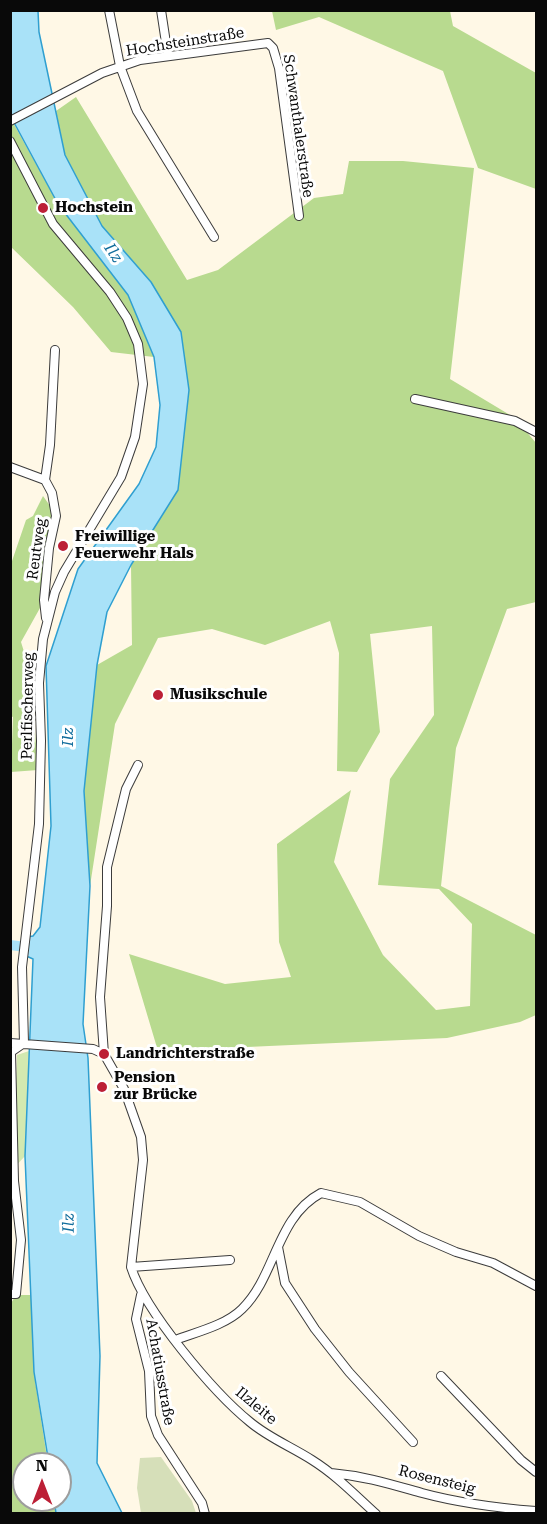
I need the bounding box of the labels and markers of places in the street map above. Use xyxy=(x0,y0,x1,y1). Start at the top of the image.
place label: Hochstein xyxy=(55,199,133,217)
marker: Hochstein xyxy=(36,201,50,215)
place label: Freiwillige Feuerwehr Hals xyxy=(75,528,194,563)
marker: Freiwillige Feuerwehr Hals xyxy=(56,539,70,553)
place label: Musikschule xyxy=(170,686,267,704)
marker: Musikschule xyxy=(151,688,165,702)
place label: Landrichterstraße xyxy=(116,1045,255,1063)
marker: Landrichterstraße xyxy=(97,1047,111,1061)
place label: Pension zur Brücke xyxy=(114,1069,197,1104)
marker: Pension zur Brücke xyxy=(95,1080,109,1094)

